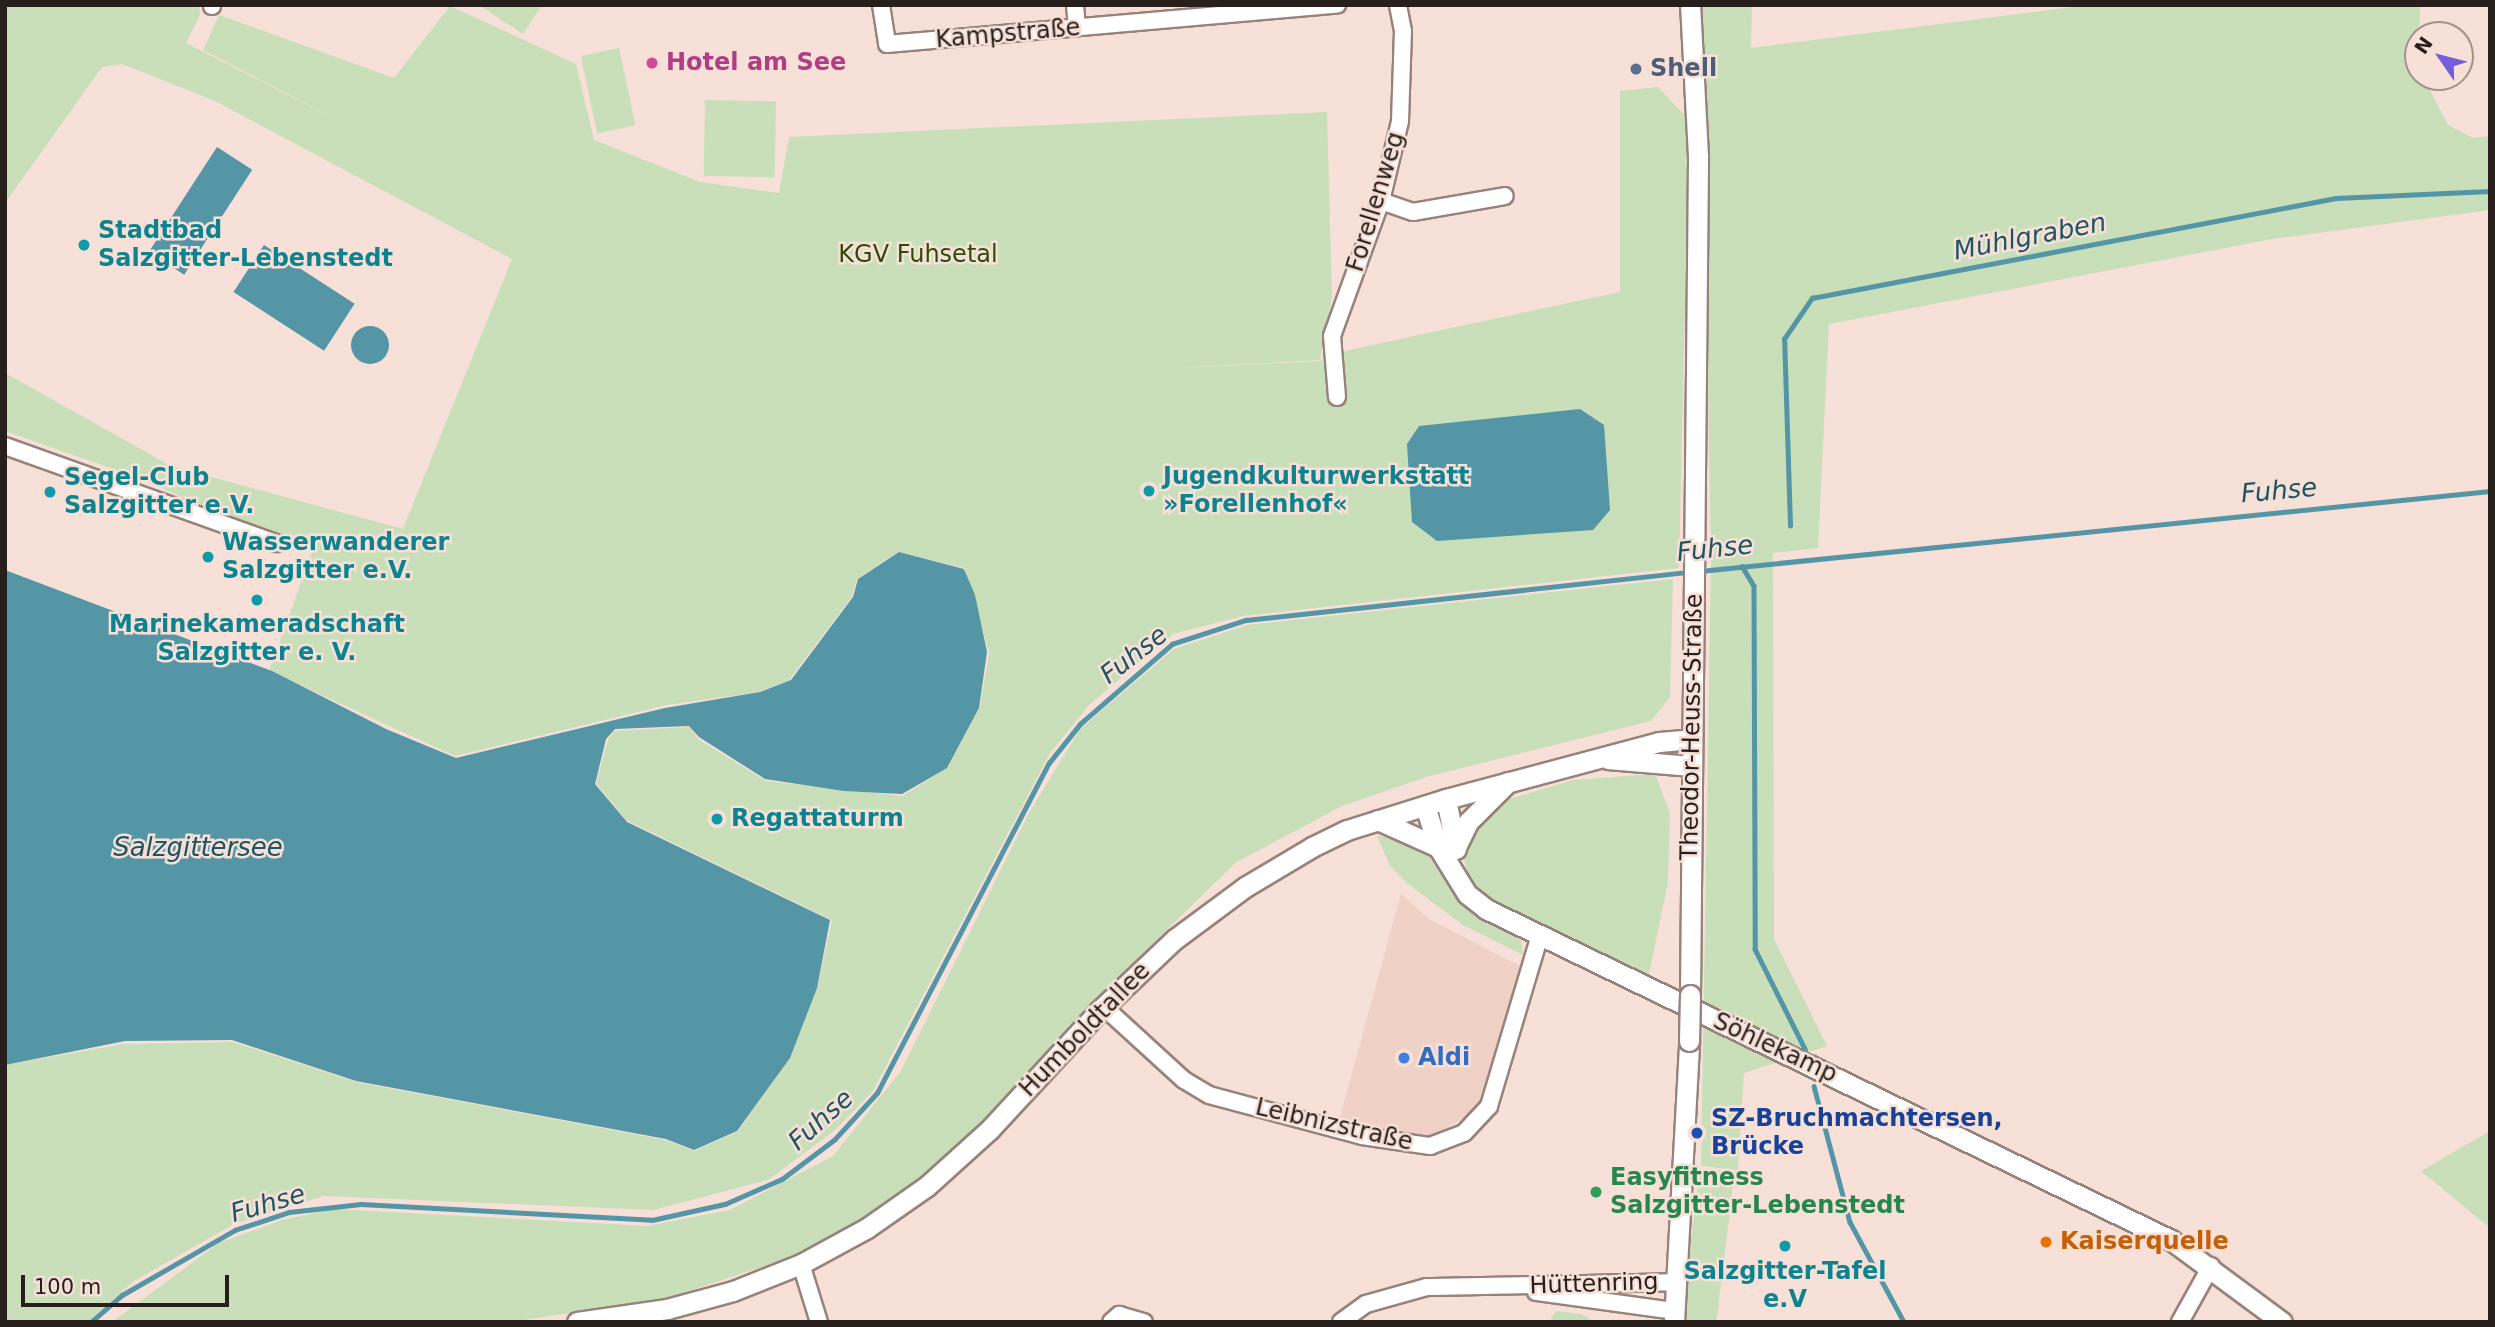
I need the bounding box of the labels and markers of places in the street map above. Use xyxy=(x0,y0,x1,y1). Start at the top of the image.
place label: Hotel am See xyxy=(666,49,846,77)
marker: Hotel am See xyxy=(644,55,660,71)
place label: Shell xyxy=(1650,55,1717,83)
marker: Shell xyxy=(1628,61,1644,77)
place label: Stadtbad Salzgitter-Lebenstedt xyxy=(98,217,393,273)
marker: Stadtbad Salzgitter-Lebenstedt xyxy=(76,237,92,253)
place label: Jugendkulturwerkstatt »Forellenhof« xyxy=(1163,463,1470,519)
place label: Segel-Club Salzgitter e.V. xyxy=(64,464,254,520)
marker: Jugendkulturwerkstatt »Forellenhof« xyxy=(1141,483,1157,499)
marker: Segel-Club Salzgitter e.V. xyxy=(42,484,58,500)
place label: Wasserwanderer Salzgitter e.V. xyxy=(222,529,449,585)
marker: Wasserwanderer Salzgitter e.V. xyxy=(200,549,216,565)
marker: Marinekameradschaft Salzgitter e. V. xyxy=(249,592,265,608)
place label: Marinekameradschaft Salzgitter e. V. xyxy=(109,611,405,667)
place label: Regattaturm xyxy=(731,805,904,833)
marker: Regattaturm xyxy=(709,811,725,827)
place label: Aldi xyxy=(1418,1044,1470,1072)
marker: Aldi xyxy=(1396,1050,1412,1066)
place label: SZ-Bruchmachtersen, Brücke xyxy=(1711,1105,2003,1161)
marker: SZ-Bruchmachtersen, Brücke xyxy=(1689,1125,1705,1141)
place label: Easyfitness Salzgitter-Lebenstedt xyxy=(1610,1164,1905,1220)
marker: Easyfitness Salzgitter-Lebenstedt xyxy=(1588,1184,1604,1200)
place label: Kaiserquelle xyxy=(2060,1228,2229,1256)
marker: Kaiserquelle xyxy=(2038,1234,2054,1250)
marker: Salzgitter-Tafel e.V xyxy=(1777,1238,1793,1254)
place label: Salzgitter-Tafel e.V xyxy=(1684,1258,1886,1314)

